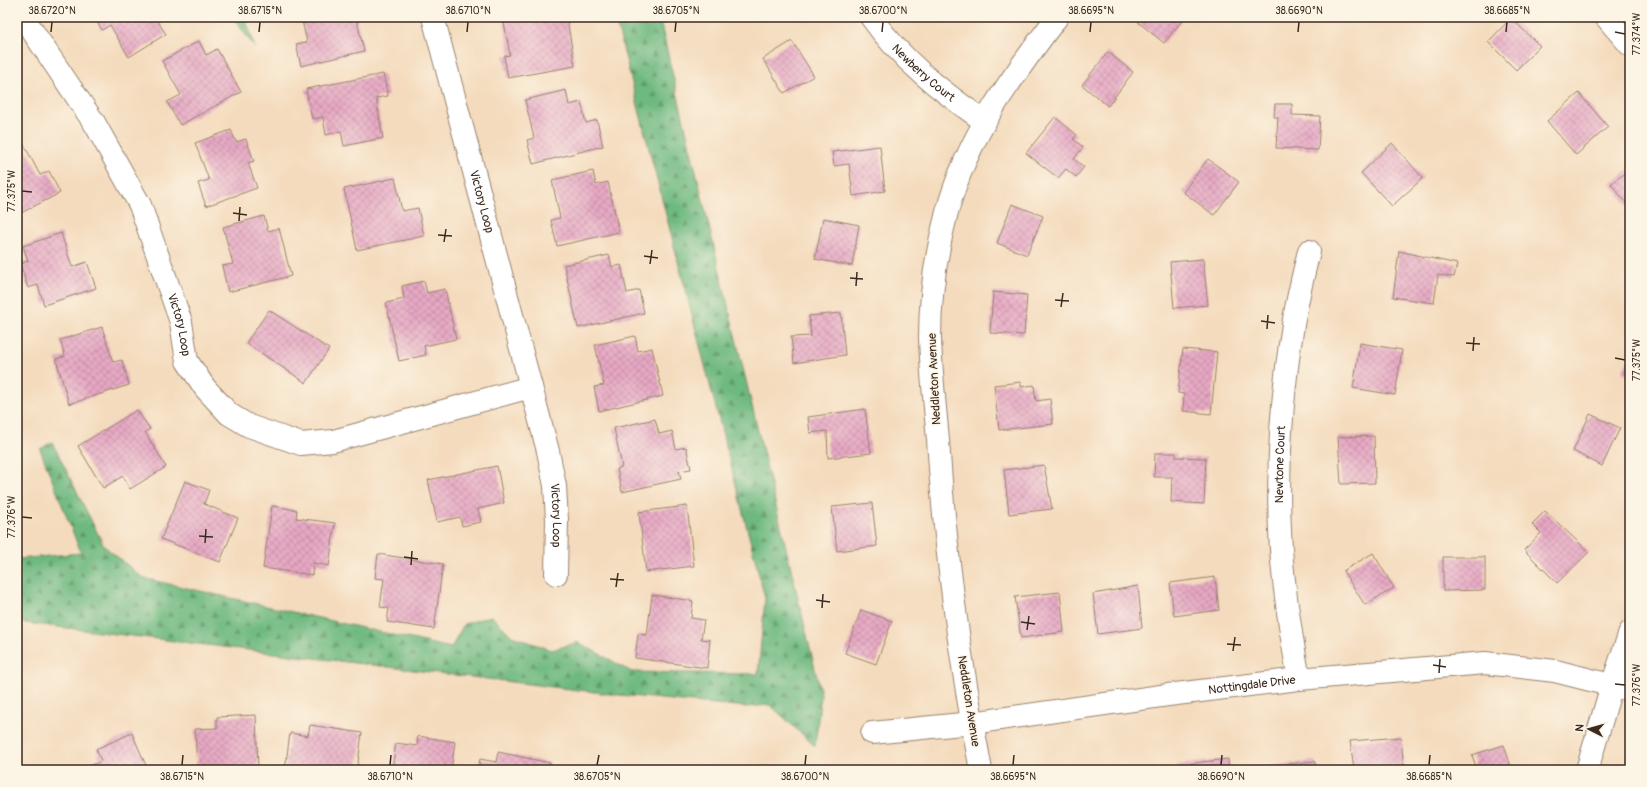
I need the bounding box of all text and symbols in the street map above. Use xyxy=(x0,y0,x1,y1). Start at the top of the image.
text: 38.6720°N xyxy=(28,5,76,17)
text: 38.6715°N xyxy=(238,5,282,17)
text: 38.6710°N xyxy=(445,5,491,17)
text: 38.6705°N xyxy=(652,5,700,17)
text: 38.6700°N xyxy=(859,5,908,17)
text: 38.6695°N xyxy=(1068,5,1114,17)
text: 38.6690°N xyxy=(1275,5,1323,17)
text: 38.6685°N xyxy=(1484,5,1530,17)
text: 77.374°W xyxy=(1631,12,1643,55)
street label: Newberry Court xyxy=(888,41,958,105)
street label: Victory Loop xyxy=(466,169,497,235)
text: 77.375°W xyxy=(6,170,18,212)
street label: Victory Loop xyxy=(164,292,193,358)
street label: Neddleton Avenue xyxy=(925,333,944,425)
text: 77.375°W xyxy=(1631,339,1643,381)
street label: Newtone Court xyxy=(1272,425,1289,503)
street label: Victory Loop xyxy=(547,483,564,548)
text: 77.376°W xyxy=(6,495,18,538)
street label: Neddleton Avenue xyxy=(954,654,983,748)
text: 77.376°W xyxy=(1631,663,1643,706)
street label: Nottingdale Drive xyxy=(1208,672,1296,698)
north arrow xyxy=(1569,709,1609,749)
text: N xyxy=(1573,723,1586,732)
text: 38.6715°N xyxy=(160,771,204,783)
text: 38.6710°N xyxy=(367,771,413,783)
text: 38.6705°N xyxy=(573,771,621,783)
text: 38.6700°N xyxy=(781,771,830,783)
text: 38.6695°N xyxy=(990,771,1036,783)
text: 38.6690°N xyxy=(1197,771,1245,783)
text: 38.6685°N xyxy=(1406,771,1452,783)

